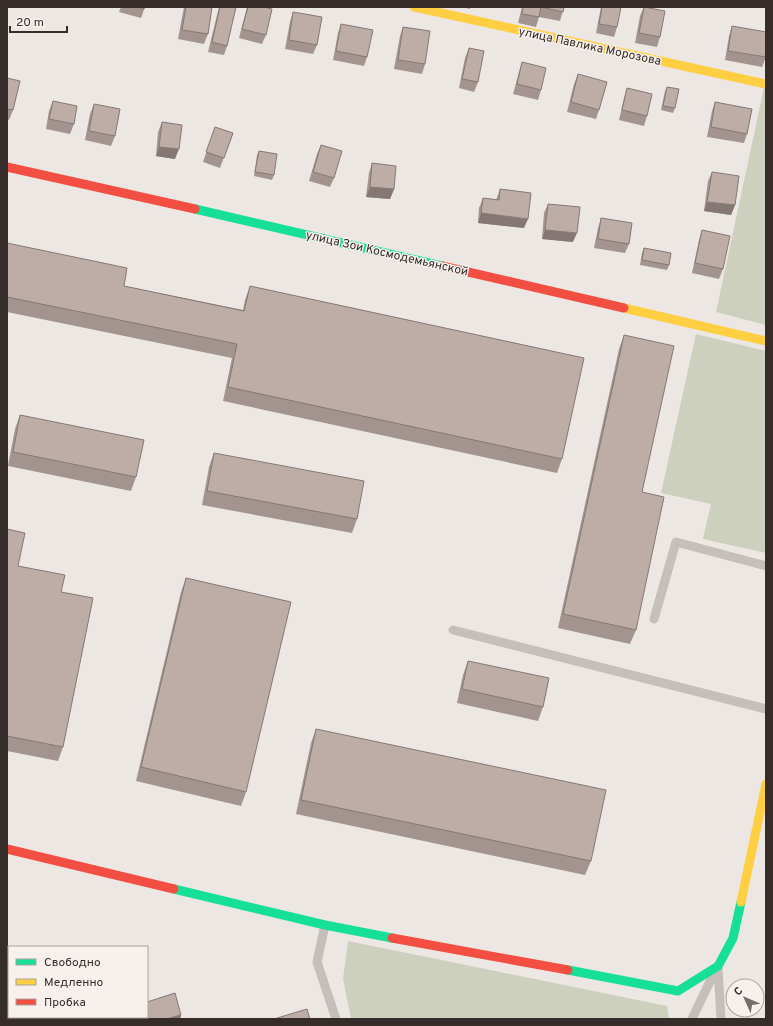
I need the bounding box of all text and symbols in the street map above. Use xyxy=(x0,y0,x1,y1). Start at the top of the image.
scale bar xyxy=(10,8,67,34)
text: 20 m xyxy=(16,15,44,31)
street label: улица Павлика Морозова xyxy=(517,24,663,70)
street label: улица Зои Космодемьянской xyxy=(304,227,470,280)
legend xyxy=(8,946,148,1018)
text: Свободно xyxy=(44,955,101,971)
text: Медленно xyxy=(44,975,104,991)
north arrow xyxy=(725,978,765,1018)
text: С xyxy=(731,984,746,999)
text: Пробка xyxy=(44,995,86,1011)

